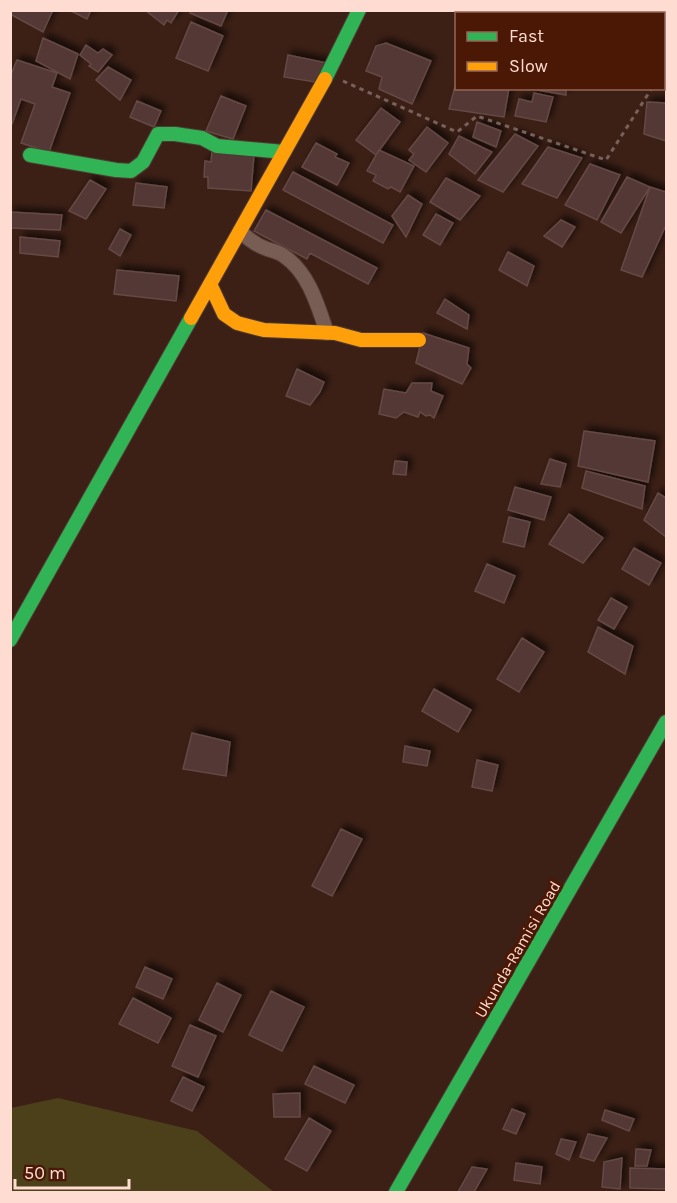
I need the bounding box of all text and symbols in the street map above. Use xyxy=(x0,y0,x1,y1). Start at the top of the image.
legend xyxy=(455,12,665,90)
text: Fast xyxy=(509,25,544,47)
text: Slow xyxy=(509,55,548,77)
street label: Ukunda-Ramisi Road xyxy=(470,877,564,1021)
scale bar xyxy=(15,1152,129,1190)
text: 50 m xyxy=(24,1162,66,1184)

